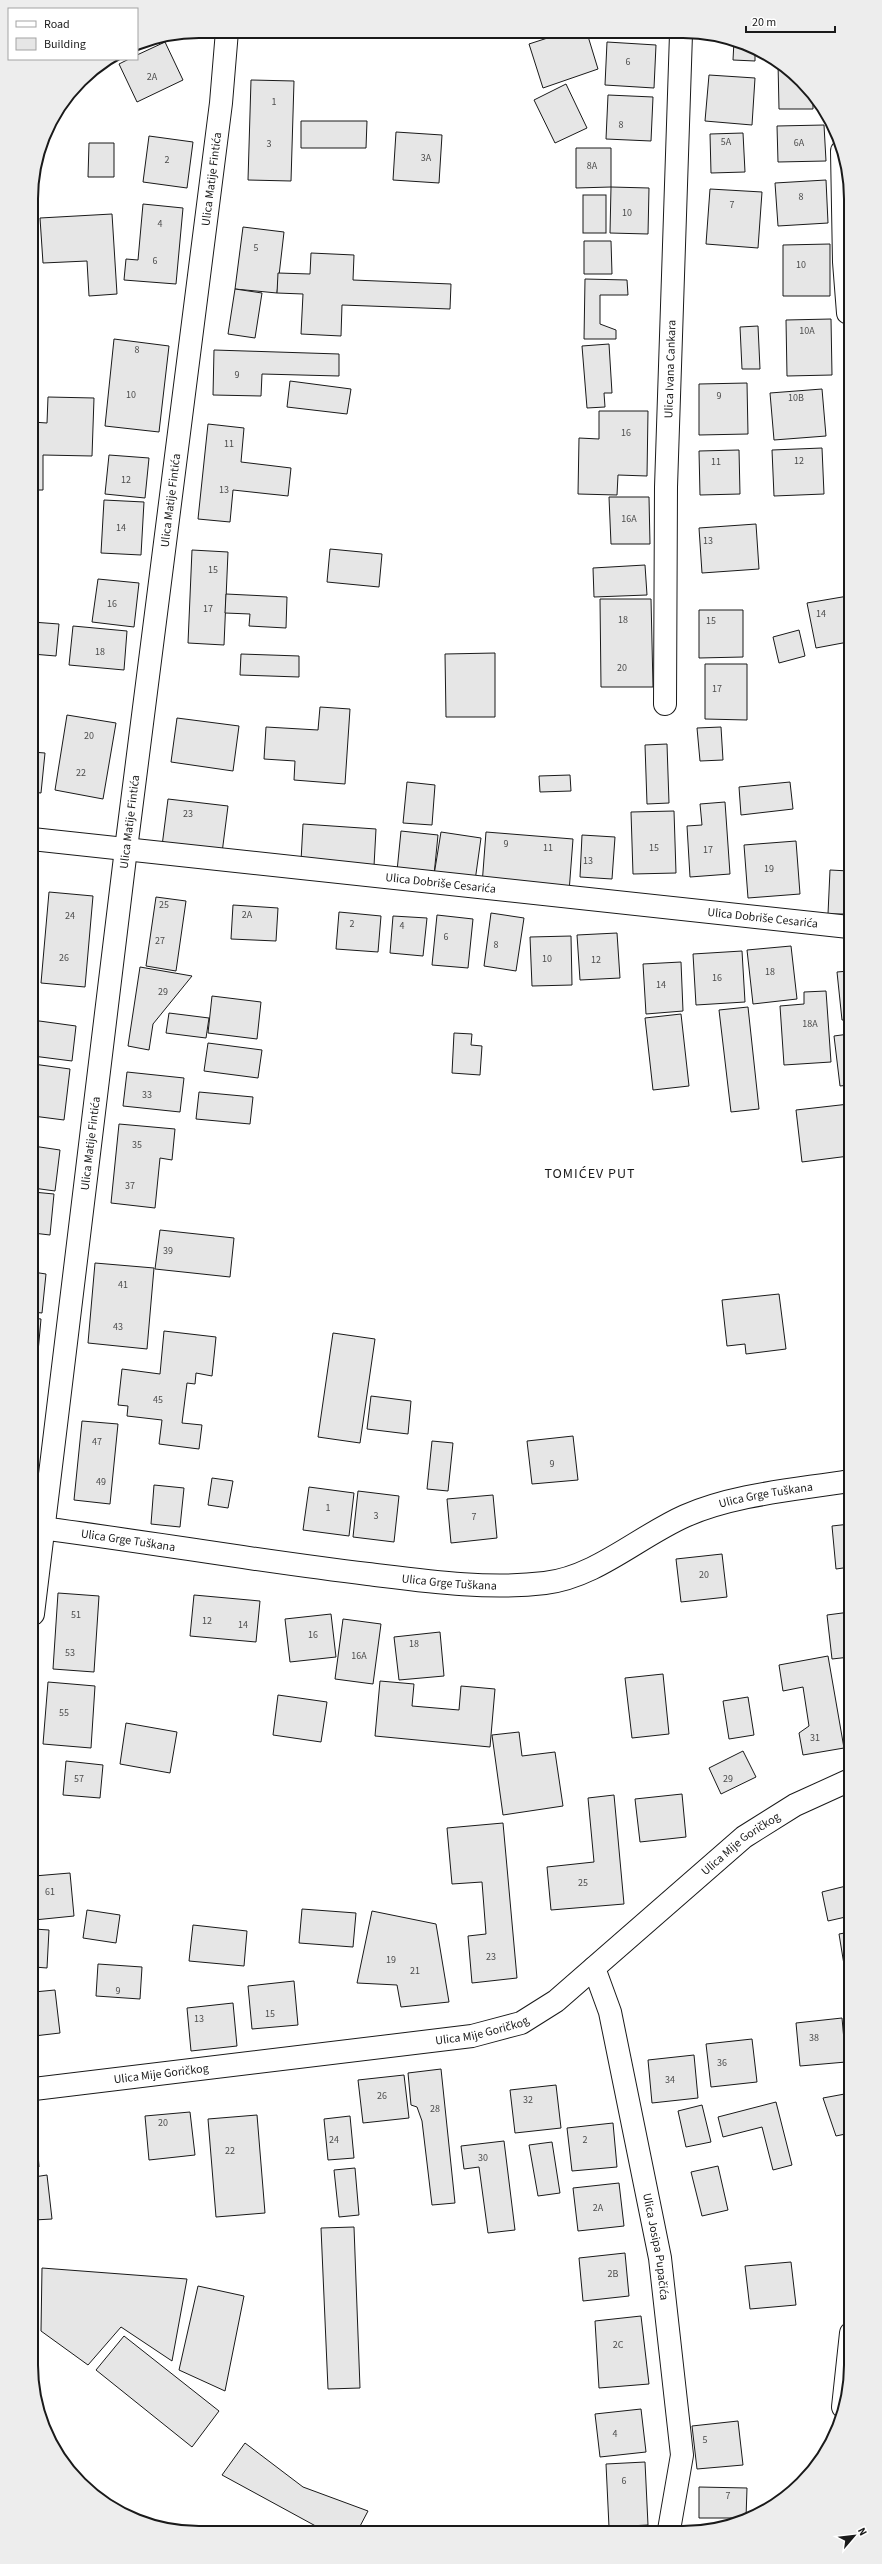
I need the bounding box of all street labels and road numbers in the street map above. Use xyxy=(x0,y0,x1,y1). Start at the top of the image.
street label: Ulica Matije Fintića xyxy=(197,131,226,227)
street label: Ulica Ivana Cankara xyxy=(660,320,680,419)
street label: Ulica Matije Fintića xyxy=(156,453,185,548)
street label: Ulica Matije Fintića xyxy=(115,774,144,870)
street label: Ulica Dobriše Cesarića xyxy=(384,869,497,897)
street label: Ulica Dobriše Cesarića xyxy=(707,903,819,932)
street label: Ulica Matije Fintića xyxy=(76,1096,104,1191)
street label: Ulica Grge Tuškana xyxy=(717,1478,814,1512)
street label: Ulica Grge Tuškana xyxy=(80,1525,176,1555)
street label: Ulica Grge Tuškana xyxy=(401,1570,497,1594)
street label: Ulica Mije Goričkog xyxy=(697,1808,783,1879)
street label: Ulica Mije Goričkog xyxy=(434,2012,532,2049)
street label: Ulica Mije Goričkog xyxy=(113,2059,209,2088)
street label: Ulica Josipa Pupačića xyxy=(639,2192,673,2301)

